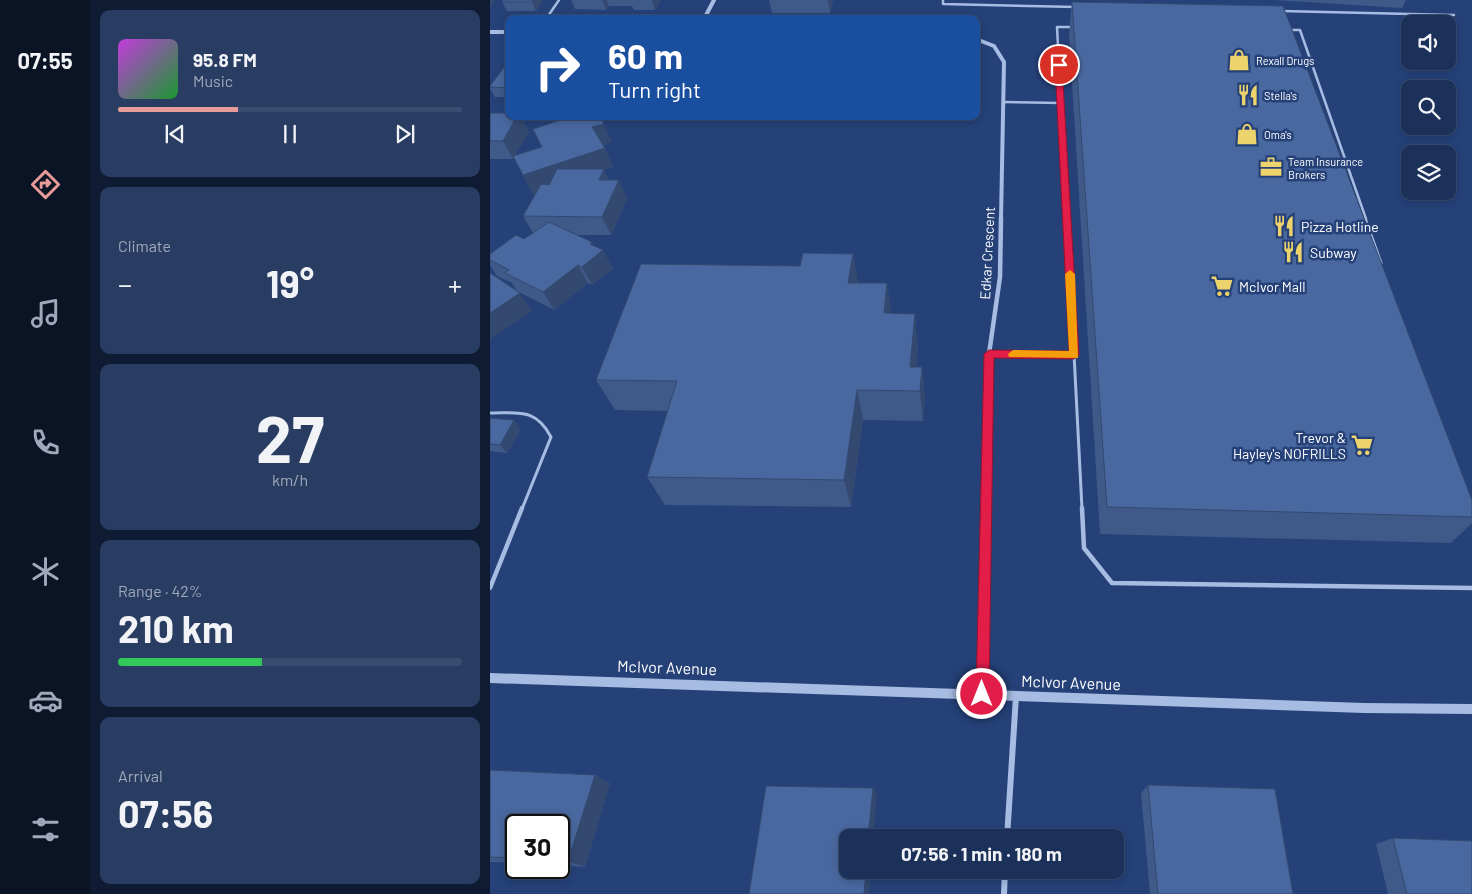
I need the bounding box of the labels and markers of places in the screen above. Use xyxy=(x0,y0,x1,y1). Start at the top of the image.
pin xyxy=(1038,44,1080,86)
shop icon: Rexall Drugs xyxy=(1226,47,1252,73)
place label: Rexall Drugs xyxy=(1256,54,1314,67)
restaurant icon: Stella's xyxy=(1235,82,1261,108)
place label: Stella's xyxy=(1264,89,1297,102)
shop icon: Oma's xyxy=(1234,121,1260,147)
place label: Oma's xyxy=(1264,128,1292,141)
office icon: Team Insurance Brokers xyxy=(1258,154,1284,180)
place label: Team Insurance Brokers xyxy=(1288,155,1363,181)
restaurant icon: Pizza Hotline xyxy=(1271,213,1297,239)
place label: Pizza Hotline xyxy=(1301,218,1379,235)
restaurant icon: Subway xyxy=(1280,239,1306,265)
place label: Subway xyxy=(1310,244,1357,261)
supermarket icon: McIvor Mall xyxy=(1209,273,1235,299)
place label: McIvor Mall xyxy=(1239,278,1305,295)
place label: Trevor & Hayley's NOFRILLS xyxy=(1233,429,1346,462)
supermarket icon: Trevor & Hayley's NOFRILLS xyxy=(1349,432,1375,458)

